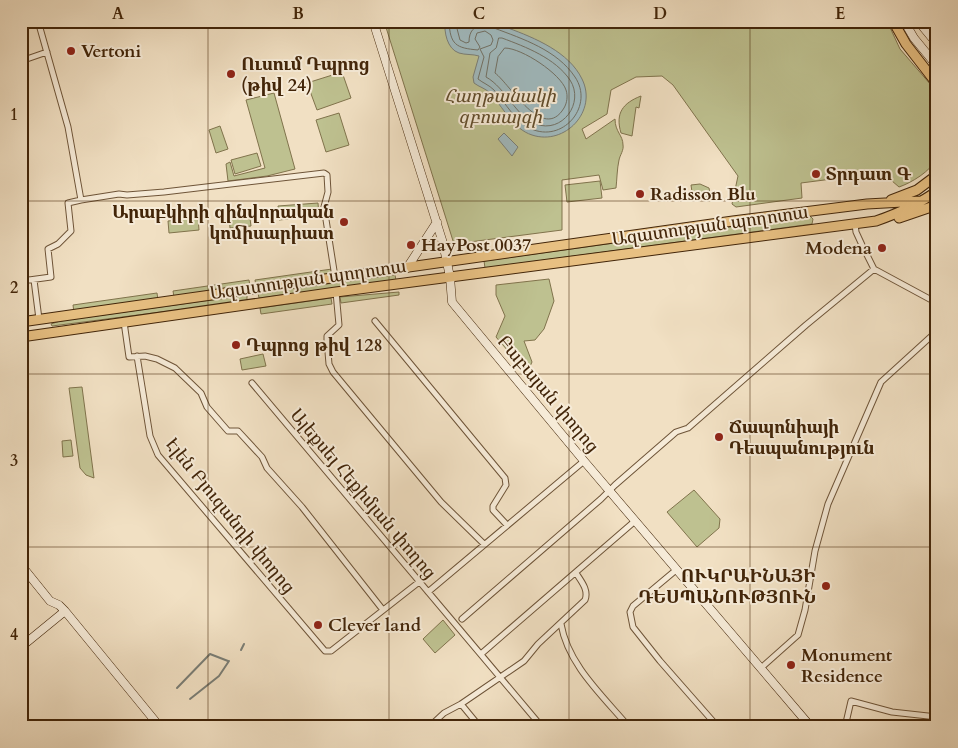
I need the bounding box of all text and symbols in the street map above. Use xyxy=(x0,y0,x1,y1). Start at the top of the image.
text: A xyxy=(112,3,124,25)
text: B xyxy=(292,3,304,25)
text: C xyxy=(473,3,485,25)
text: D xyxy=(653,3,667,25)
text: E xyxy=(835,3,845,25)
place label: Vertoni xyxy=(81,39,142,64)
marker: Vertoni xyxy=(65,45,77,57)
place label: Ուսում Դպրոց (թիվ 24) xyxy=(241,52,370,98)
marker: Ուսում Դպրոց (թիվ 24) xyxy=(225,68,237,80)
park label: Հաղթանակի զբոսայգի xyxy=(444,84,556,130)
text: 1 xyxy=(10,104,18,126)
place label: Տրդատ Գ xyxy=(826,162,912,187)
marker: Տրդատ Գ xyxy=(810,168,822,180)
place label: Radisson Blu xyxy=(650,182,756,207)
marker: Radisson Blu xyxy=(634,188,646,200)
place label: Արաբկիրի զինվորական կոմիսարիատ xyxy=(112,200,334,246)
street label: Ազատության պողոտա xyxy=(610,200,810,252)
marker: Արաբկիրի զինվորական կոմիսարիատ xyxy=(338,216,350,228)
place label: HayPost 0037 xyxy=(421,233,531,258)
place label: Modena xyxy=(805,236,872,261)
marker: HayPost 0037 xyxy=(405,239,417,251)
marker: Modena xyxy=(876,242,888,254)
street label: Ազատության պողոտա xyxy=(208,254,408,306)
text: 2 xyxy=(10,277,18,299)
street label: Բաբայան փողոց xyxy=(491,330,605,458)
place label: Դպրոց թիվ 128 xyxy=(246,333,383,358)
marker: Դպրոց թիվ 128 xyxy=(230,339,242,351)
street label: Ալեքսեյ Հեքիմյան փողոց xyxy=(284,403,442,585)
place label: Ճապոնիայի Դեսպանություն xyxy=(729,415,874,461)
marker: Ճապոնիայի Դեսպանություն xyxy=(713,431,725,443)
street label: Էլեն Բյուզանդի փողոց xyxy=(159,433,301,599)
text: 3 xyxy=(10,450,18,472)
place label: ՈՒԿՐԱԻՆԱՅԻ ԴԵՍՊԱՆՈՒԹՅՈՒՆ xyxy=(638,564,816,610)
marker: ՈՒԿՐԱԻՆԱՅԻ ԴԵՍՊԱՆՈՒԹՅՈՒՆ xyxy=(820,580,832,592)
place label: Clever land xyxy=(328,613,422,638)
marker: Clever land xyxy=(312,619,324,631)
text: 4 xyxy=(10,624,18,646)
place label: Monument Residence xyxy=(801,643,893,689)
marker: Monument Residence xyxy=(785,659,797,671)

